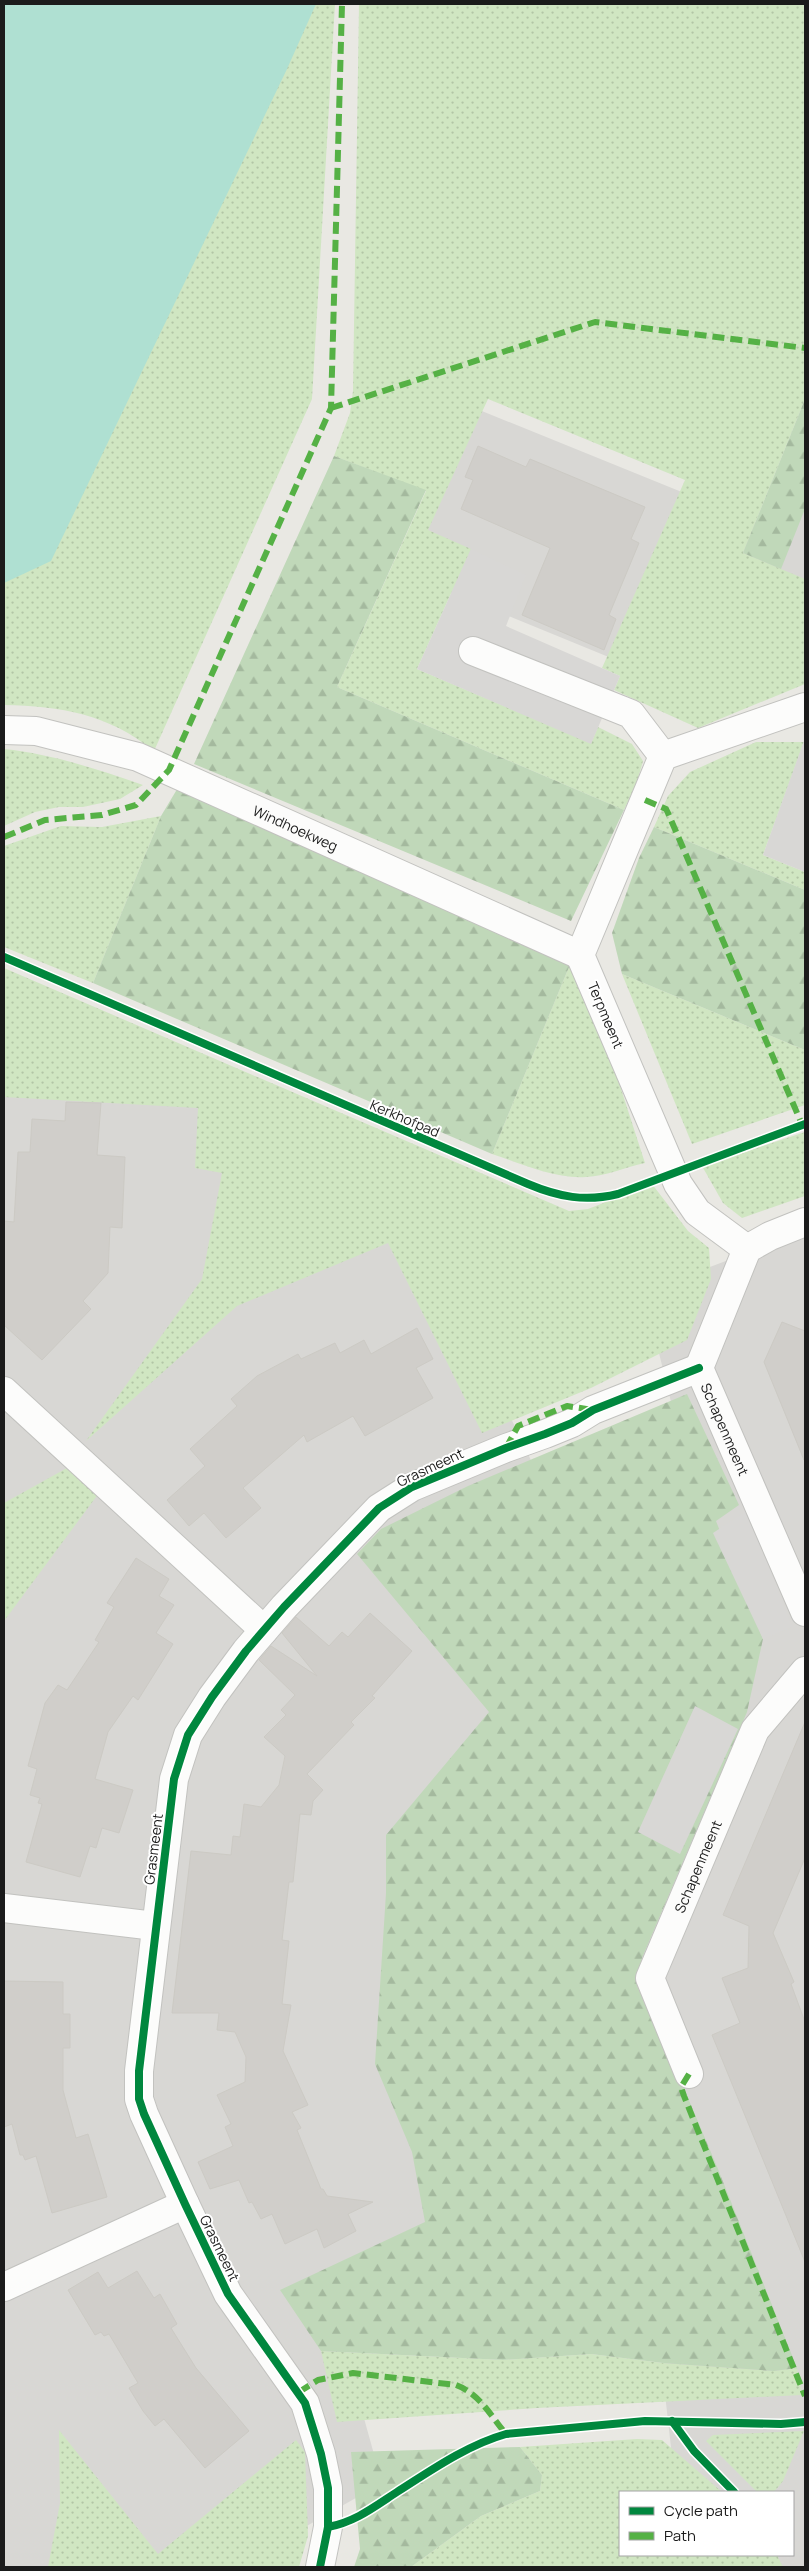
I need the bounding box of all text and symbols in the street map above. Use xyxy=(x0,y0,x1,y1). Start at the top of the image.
street label: Windhoekweg xyxy=(250,800,341,855)
street label: Terpmeent xyxy=(583,979,629,1052)
street label: Kerkhofpad xyxy=(367,1095,443,1141)
street label: Schapenmeent xyxy=(697,1380,754,1479)
street label: Grasmeent xyxy=(394,1443,467,1491)
street label: Grasmeent xyxy=(139,1812,167,1886)
street label: Schapenmeent xyxy=(669,1817,726,1916)
street label: Grasmeent xyxy=(196,2212,244,2285)
legend xyxy=(619,2491,794,2556)
text: Cycle path xyxy=(664,2500,738,2521)
text: Path xyxy=(664,2525,696,2546)

